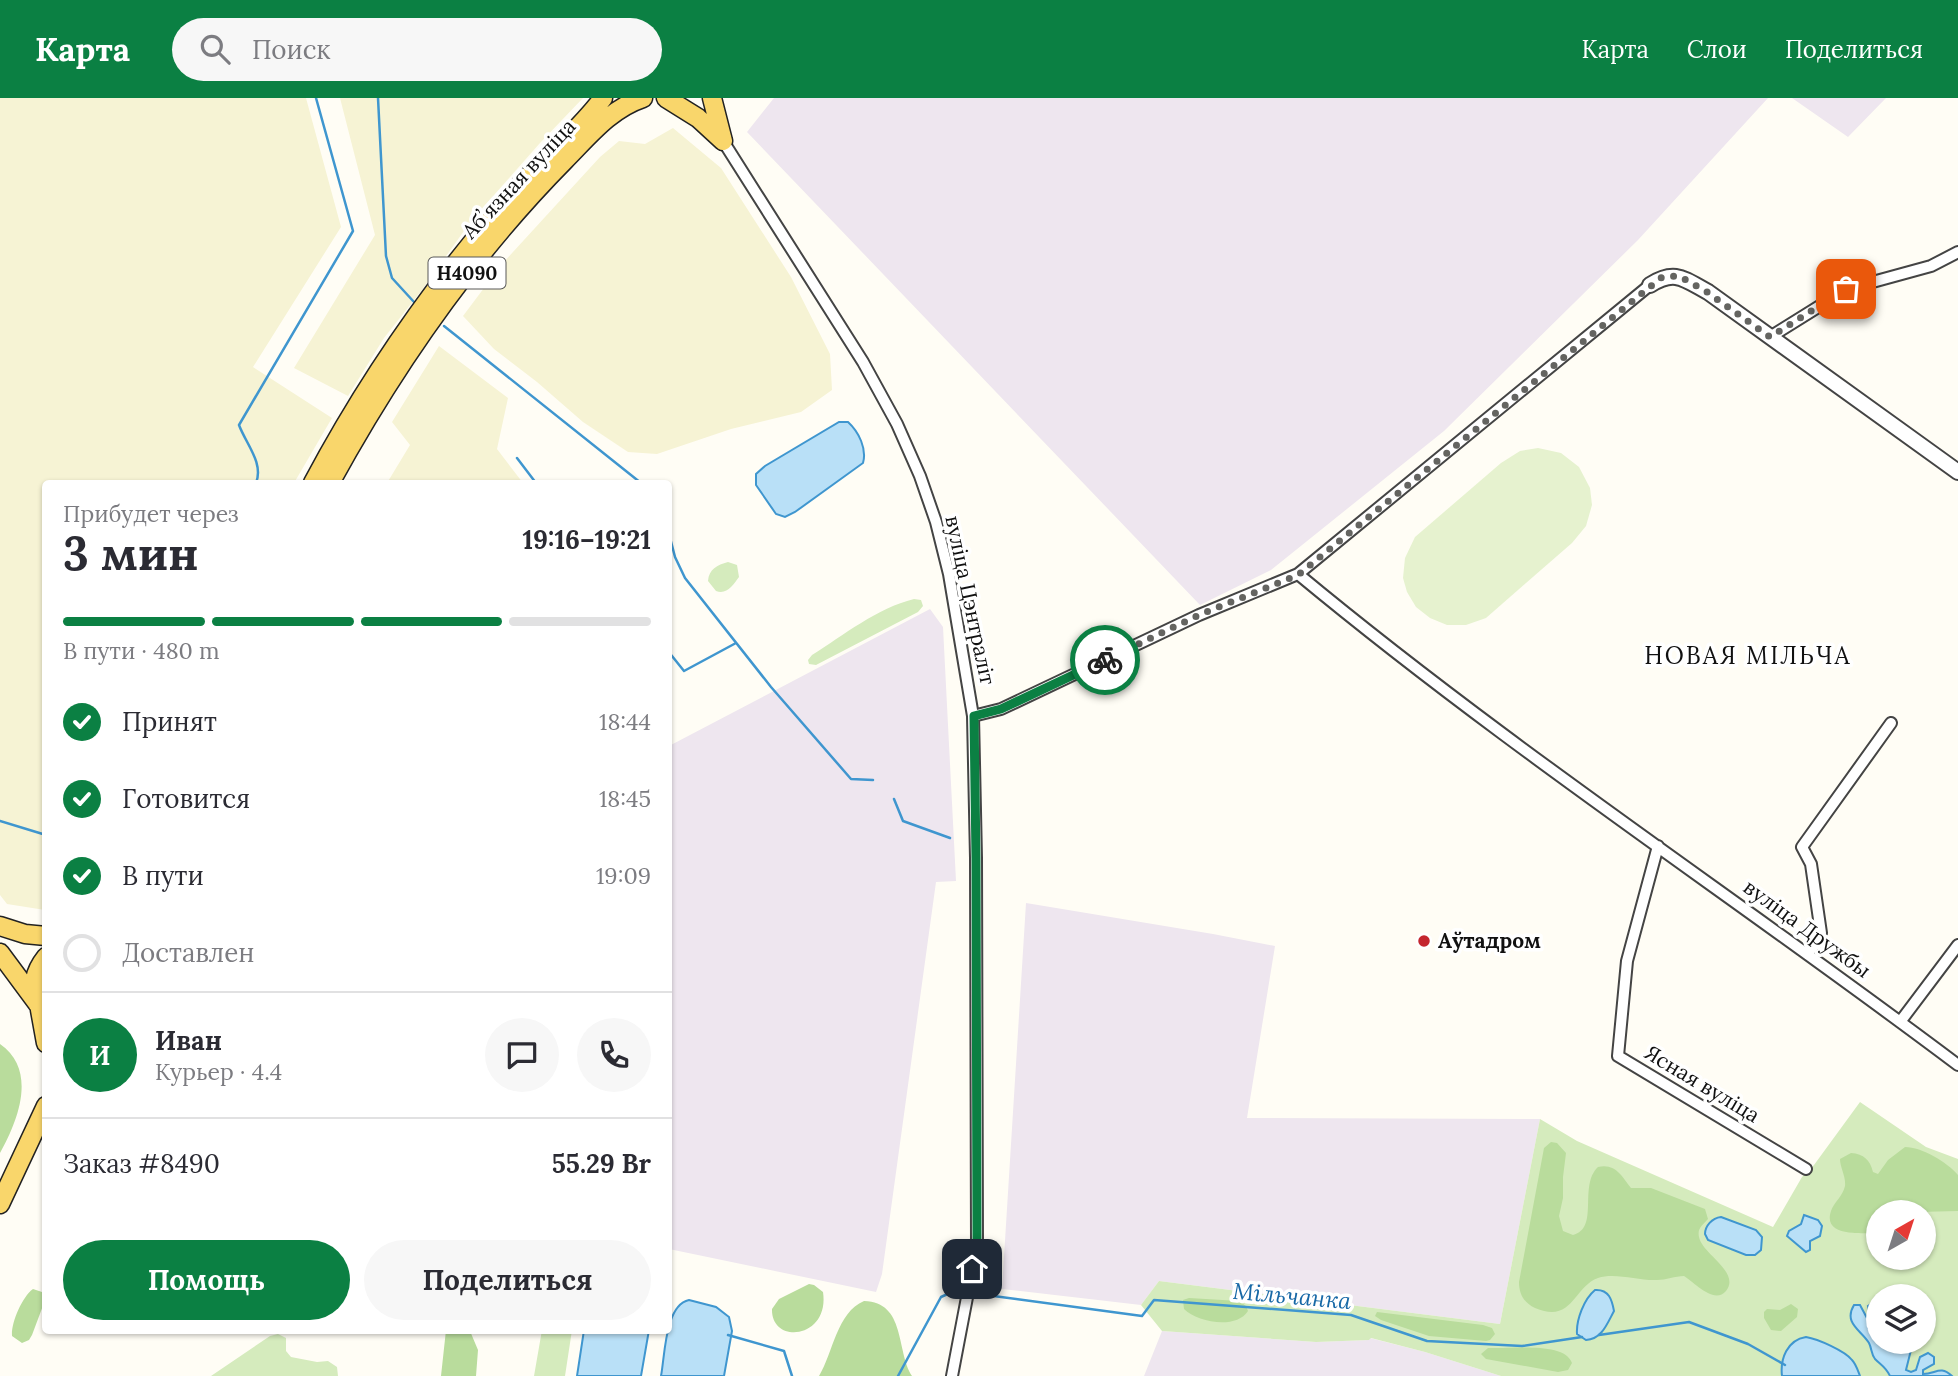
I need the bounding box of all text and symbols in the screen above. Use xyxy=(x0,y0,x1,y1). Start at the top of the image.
search box xyxy=(172,18,662,81)
text: Карта xyxy=(35,28,130,70)
icon: search xyxy=(196,30,234,68)
text: Поиск xyxy=(252,33,331,66)
text: Карта xyxy=(1581,34,1649,65)
text: Слои xyxy=(1687,34,1747,65)
text: Поделиться xyxy=(1785,34,1923,65)
street label: Абʼязная вуліца xyxy=(455,113,581,245)
road number: Н4090 xyxy=(428,258,505,288)
pin xyxy=(1816,259,1876,319)
icon: bag xyxy=(1827,270,1865,308)
text: Прибудет через xyxy=(63,499,239,528)
street label: вуліца Цэнтраліт xyxy=(939,513,1002,687)
text: 19:16–19:21 xyxy=(522,523,651,556)
text: 3 мин xyxy=(63,524,199,583)
courier xyxy=(1070,625,1140,695)
text: В пути · 480 m xyxy=(63,636,219,665)
district label: НОВАЯ МІЛЬЧА xyxy=(1644,640,1852,671)
icon: bike xyxy=(1086,641,1124,679)
icon: check xyxy=(63,703,101,741)
text: Принят xyxy=(122,705,217,738)
text: 18:44 xyxy=(599,707,651,736)
icon: check xyxy=(63,780,101,818)
text: Готовится xyxy=(122,782,250,815)
text: 18:45 xyxy=(599,784,651,813)
icon: check xyxy=(63,857,101,895)
text: В пути xyxy=(122,859,204,892)
text: 19:09 xyxy=(596,861,651,890)
street label: вуліца Дружбы xyxy=(1738,873,1876,984)
place label: Аўтадром xyxy=(1438,927,1541,954)
marker: Аўтадром xyxy=(1416,933,1432,949)
text: Доставлен xyxy=(122,936,255,969)
button: chat xyxy=(485,1018,559,1092)
button: phone xyxy=(577,1018,651,1092)
text: Иван xyxy=(155,1024,222,1057)
text: И xyxy=(89,1039,111,1072)
street label: Ясная вуліца xyxy=(1640,1039,1765,1129)
text: Курьер · 4.4 xyxy=(155,1057,282,1086)
text: Заказ #8490 xyxy=(63,1147,220,1180)
text: 55.29 Br xyxy=(552,1147,651,1180)
north arrow xyxy=(1866,1200,1936,1270)
map controls xyxy=(1866,1200,1936,1354)
pin xyxy=(942,1239,1002,1299)
button: Помощь xyxy=(63,1240,350,1320)
button: Поделиться xyxy=(364,1240,651,1320)
icon: home xyxy=(953,1250,991,1288)
water label: Мільчанка xyxy=(1232,1276,1353,1315)
button: layers xyxy=(1866,1284,1936,1354)

